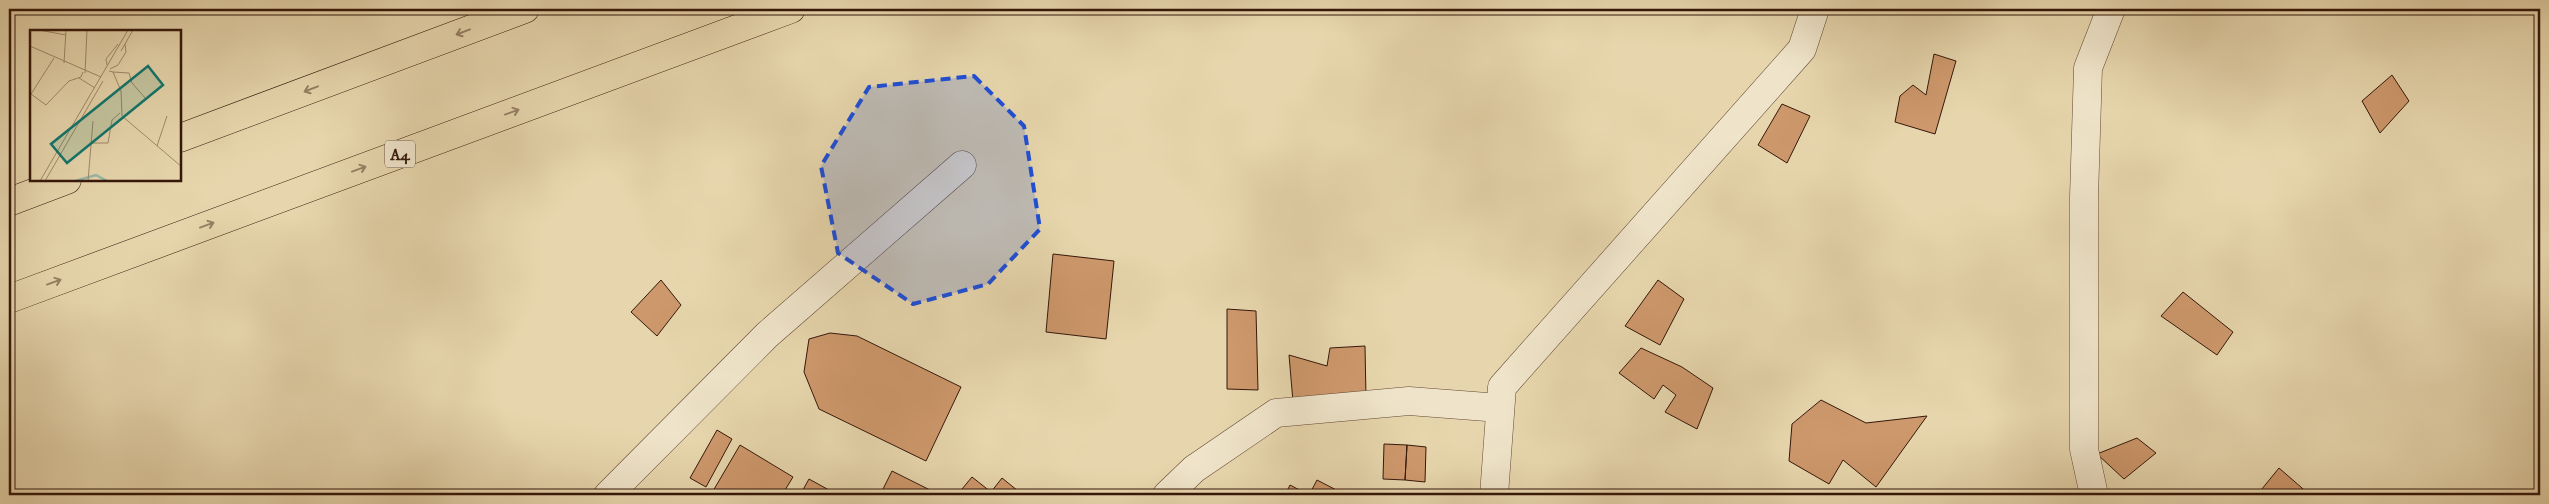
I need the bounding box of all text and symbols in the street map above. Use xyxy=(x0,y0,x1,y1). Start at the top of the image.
one-way arrow xyxy=(456,28,471,37)
inset map xyxy=(30,30,181,181)
one-way arrow xyxy=(303,85,319,94)
one-way arrow xyxy=(503,107,519,116)
road number: A4 xyxy=(385,140,415,168)
one-way arrow xyxy=(351,164,366,173)
one-way arrow xyxy=(199,220,214,229)
one-way arrow xyxy=(46,277,62,286)

